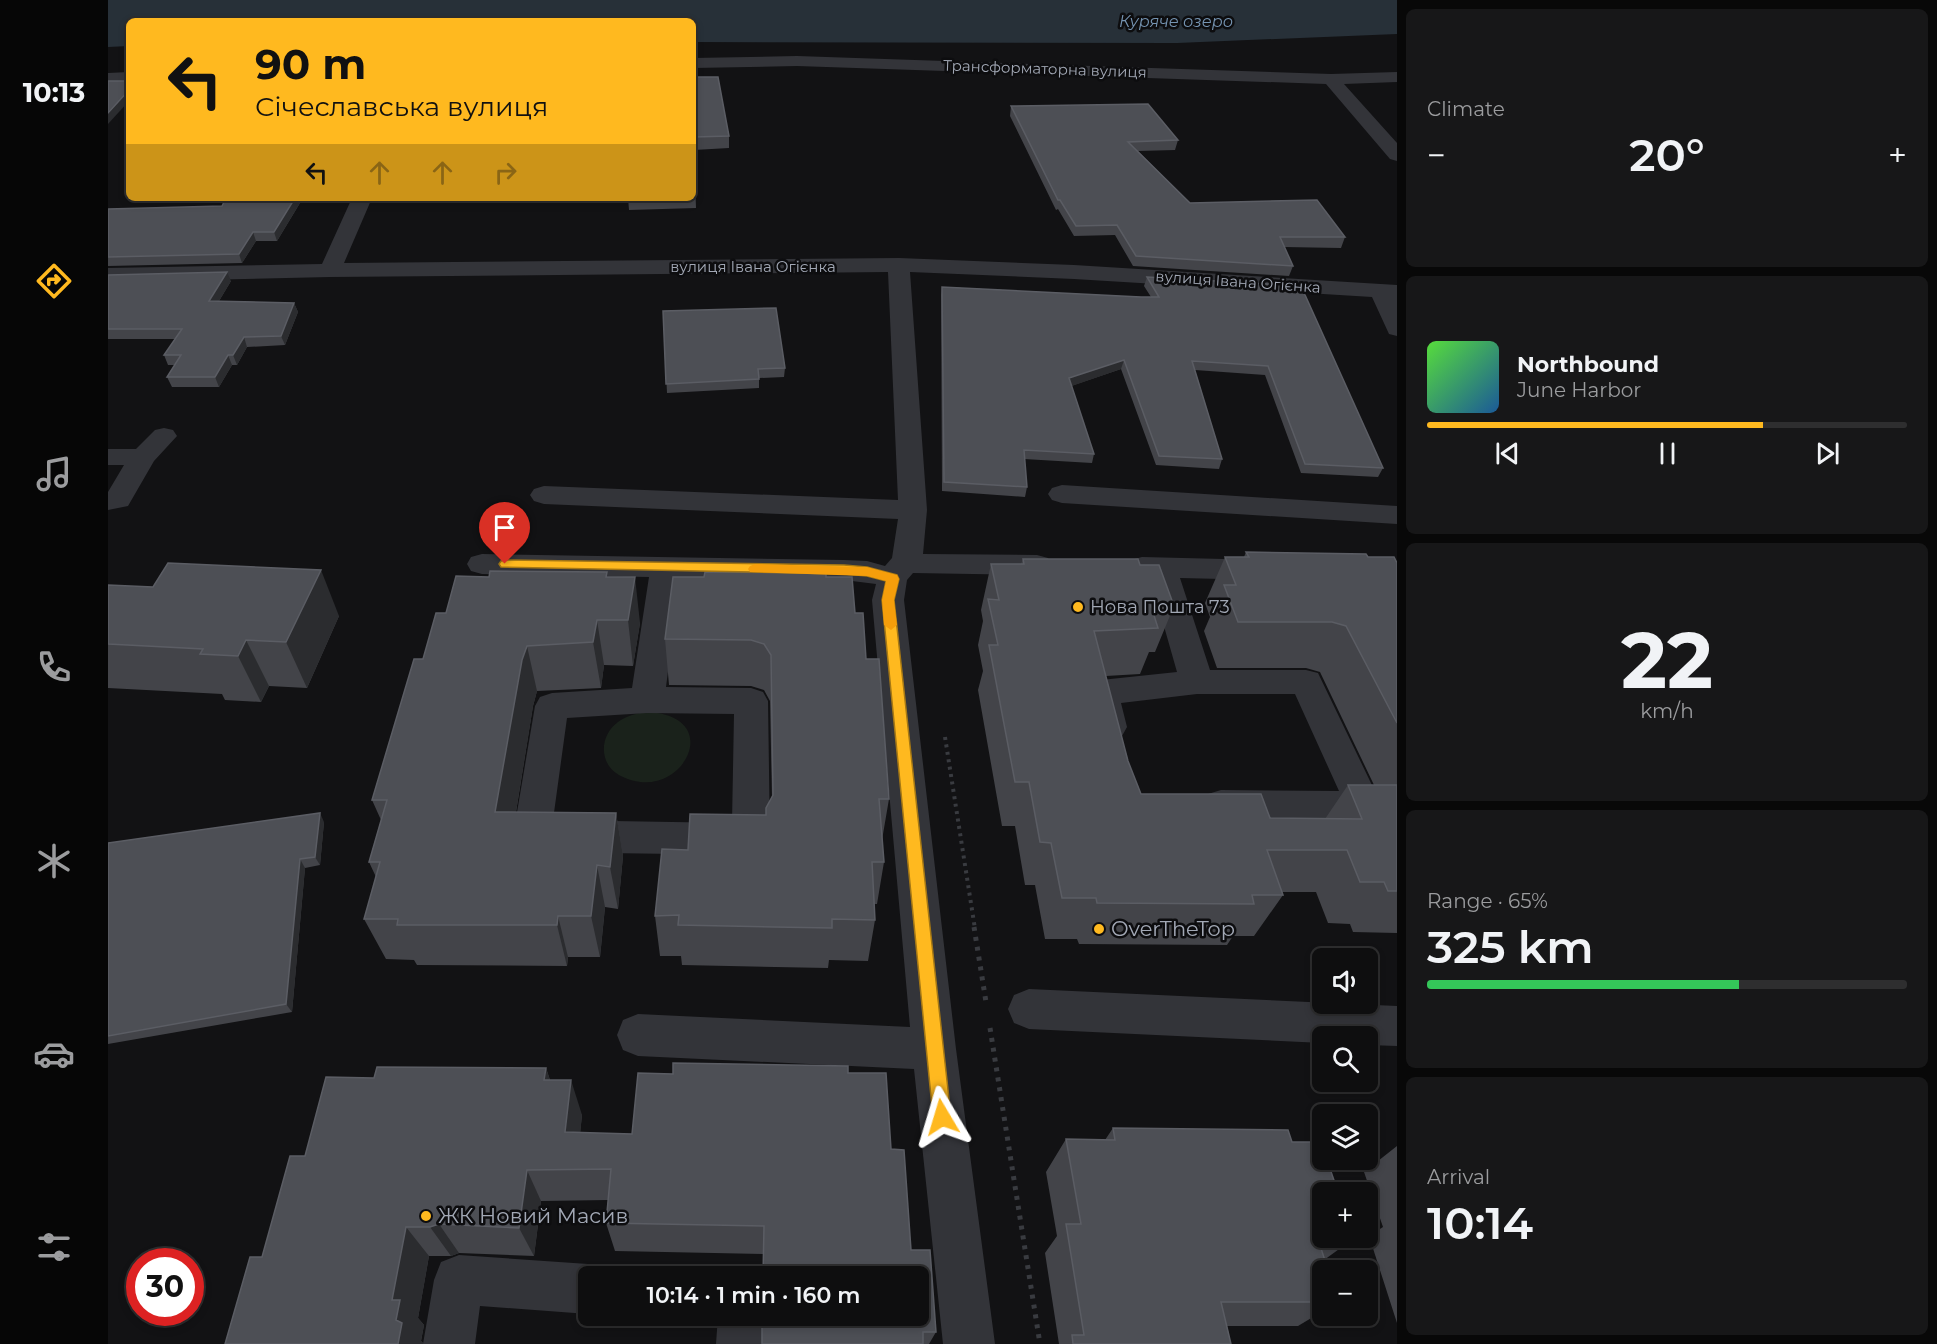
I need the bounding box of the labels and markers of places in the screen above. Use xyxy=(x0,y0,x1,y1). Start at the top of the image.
pin xyxy=(479,502,530,564)
place label: Нова Пошта 73 xyxy=(1090,596,1230,618)
marker: Нова Пошта 73 xyxy=(1071,600,1085,614)
place label: OverTheTop xyxy=(1111,916,1235,941)
marker: OverTheTop xyxy=(1092,922,1106,936)
place label: ЖК Новий Масив xyxy=(438,1203,628,1228)
marker: ЖК Новий Масив xyxy=(419,1209,433,1223)

